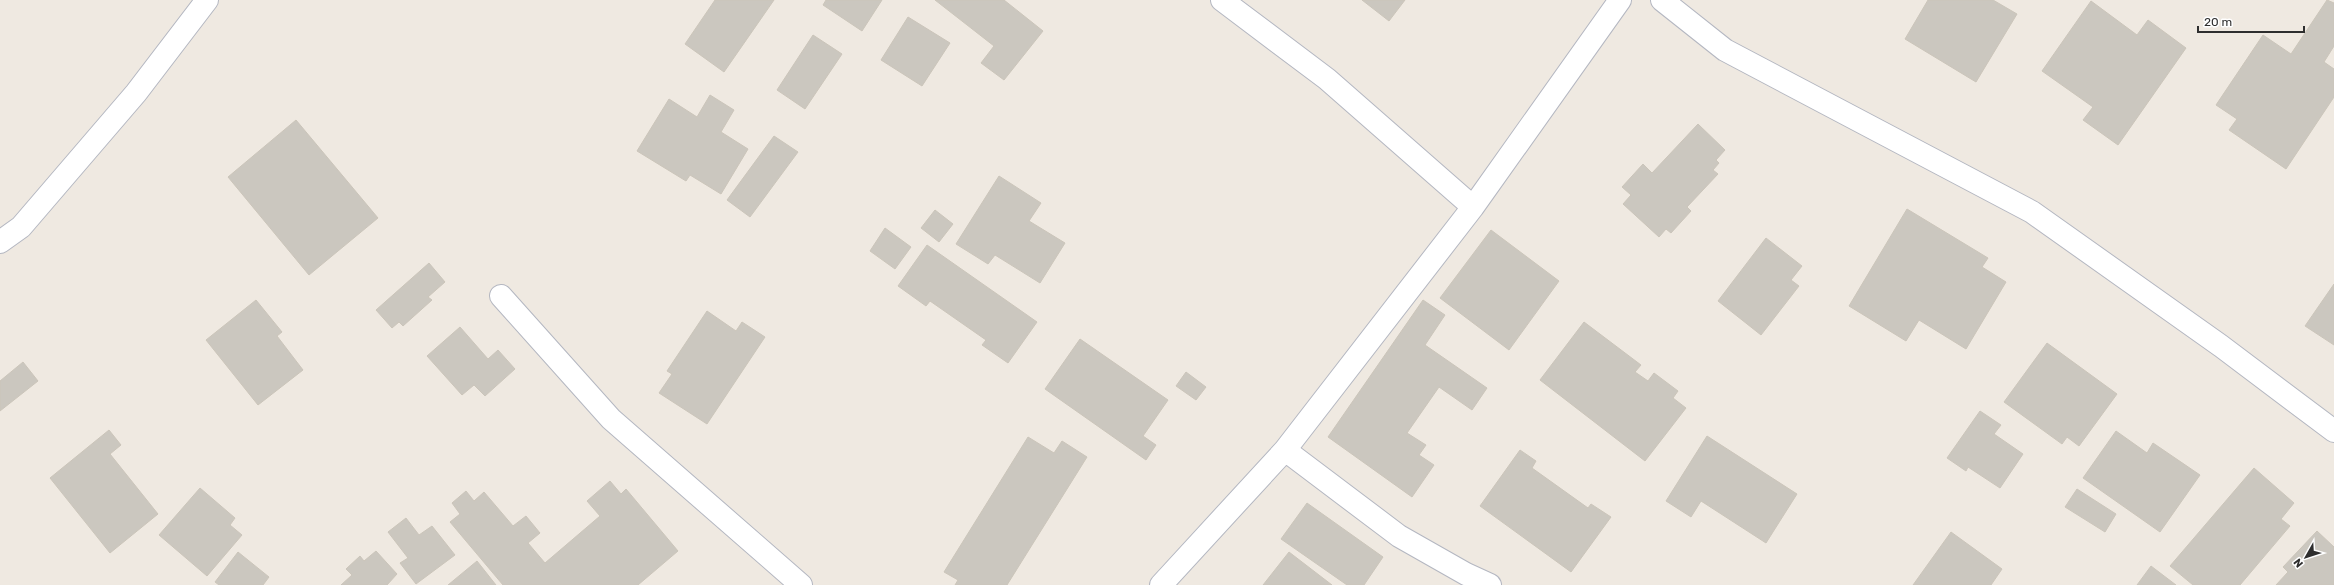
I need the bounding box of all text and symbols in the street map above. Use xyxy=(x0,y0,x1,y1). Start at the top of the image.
scale bar xyxy=(2198,8,2304,34)
text: 20 m xyxy=(2204,15,2232,29)
north arrow xyxy=(2286,537,2326,577)
text: N xyxy=(2291,556,2306,570)

